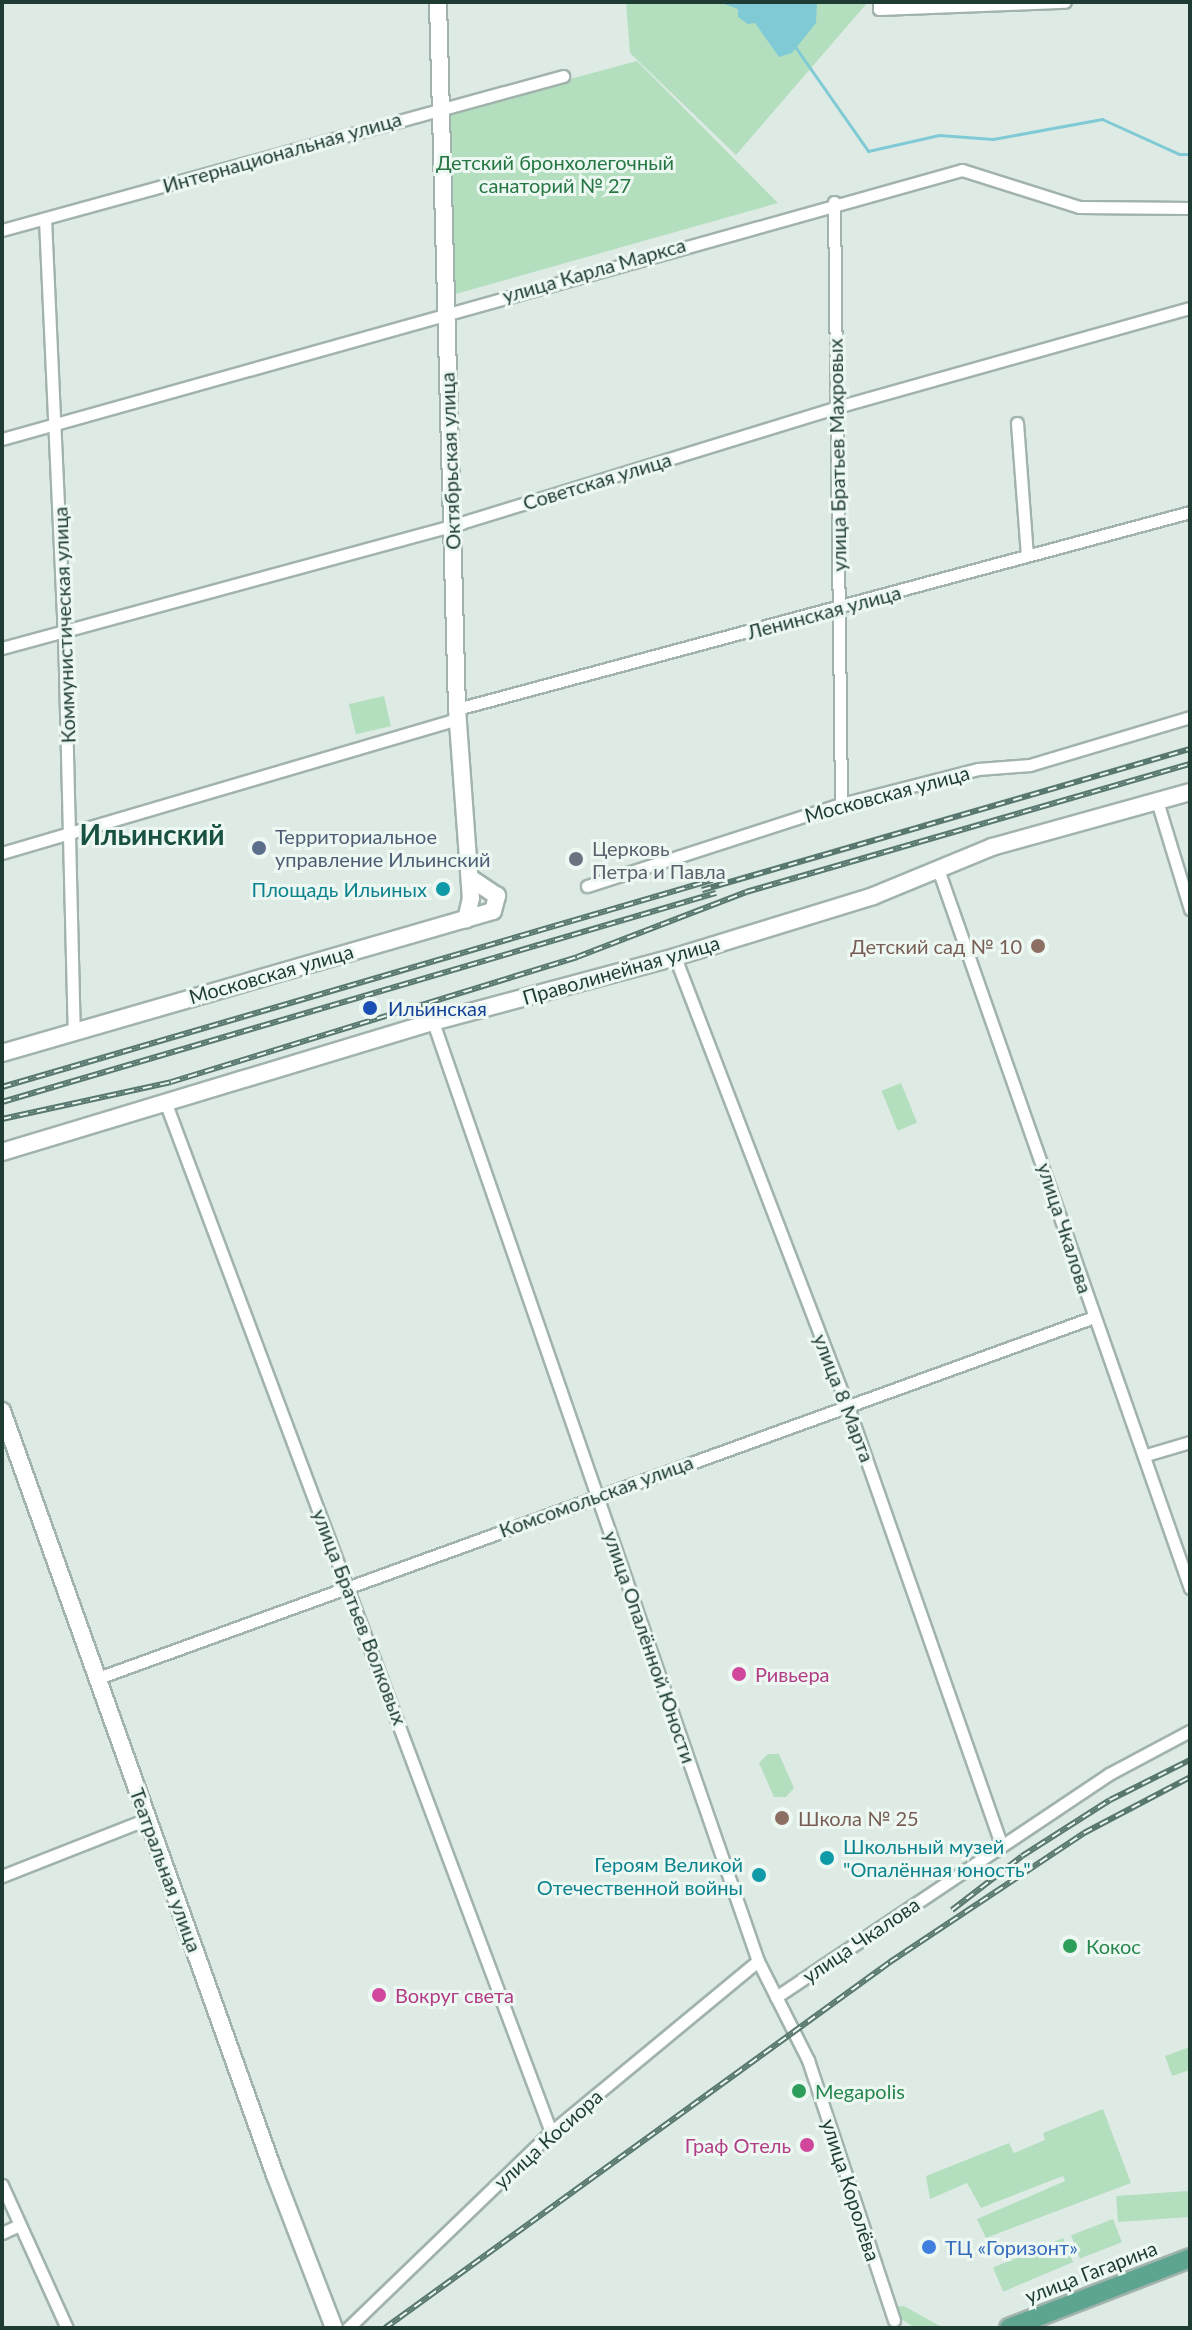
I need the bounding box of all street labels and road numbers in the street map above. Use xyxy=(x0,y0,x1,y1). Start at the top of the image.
street label: Интернациональная улица xyxy=(160,106,404,198)
street label: улица Карла Маркса xyxy=(500,232,688,308)
street label: улица Братьев Махровых xyxy=(823,338,851,572)
street label: Октябрьская улица xyxy=(435,372,465,550)
street label: Советская улица xyxy=(520,447,674,515)
street label: Коммунистическая улица xyxy=(48,506,80,744)
street label: Ленинская улица xyxy=(744,580,904,644)
street label: Московская улица xyxy=(802,760,972,828)
street label: Праволинейная улица xyxy=(520,930,722,1010)
street label: Московская улица xyxy=(186,939,356,1009)
street label: улица Чкалова xyxy=(1033,1160,1097,1296)
street label: улица 8 Марта xyxy=(809,1330,879,1466)
street label: Комсомольская улица xyxy=(496,1450,696,1542)
street label: улица Братьев Волковых xyxy=(308,1506,412,1728)
street label: улица Опалённой Юности xyxy=(599,1528,701,1766)
street label: Театральная улица xyxy=(125,1785,207,1955)
street label: улица Чкалова xyxy=(798,1892,924,1988)
street label: улица Косиора xyxy=(489,2084,607,2194)
street label: улица Королёва xyxy=(817,2116,885,2264)
street label: улица Гагарина xyxy=(1022,2236,1160,2308)

